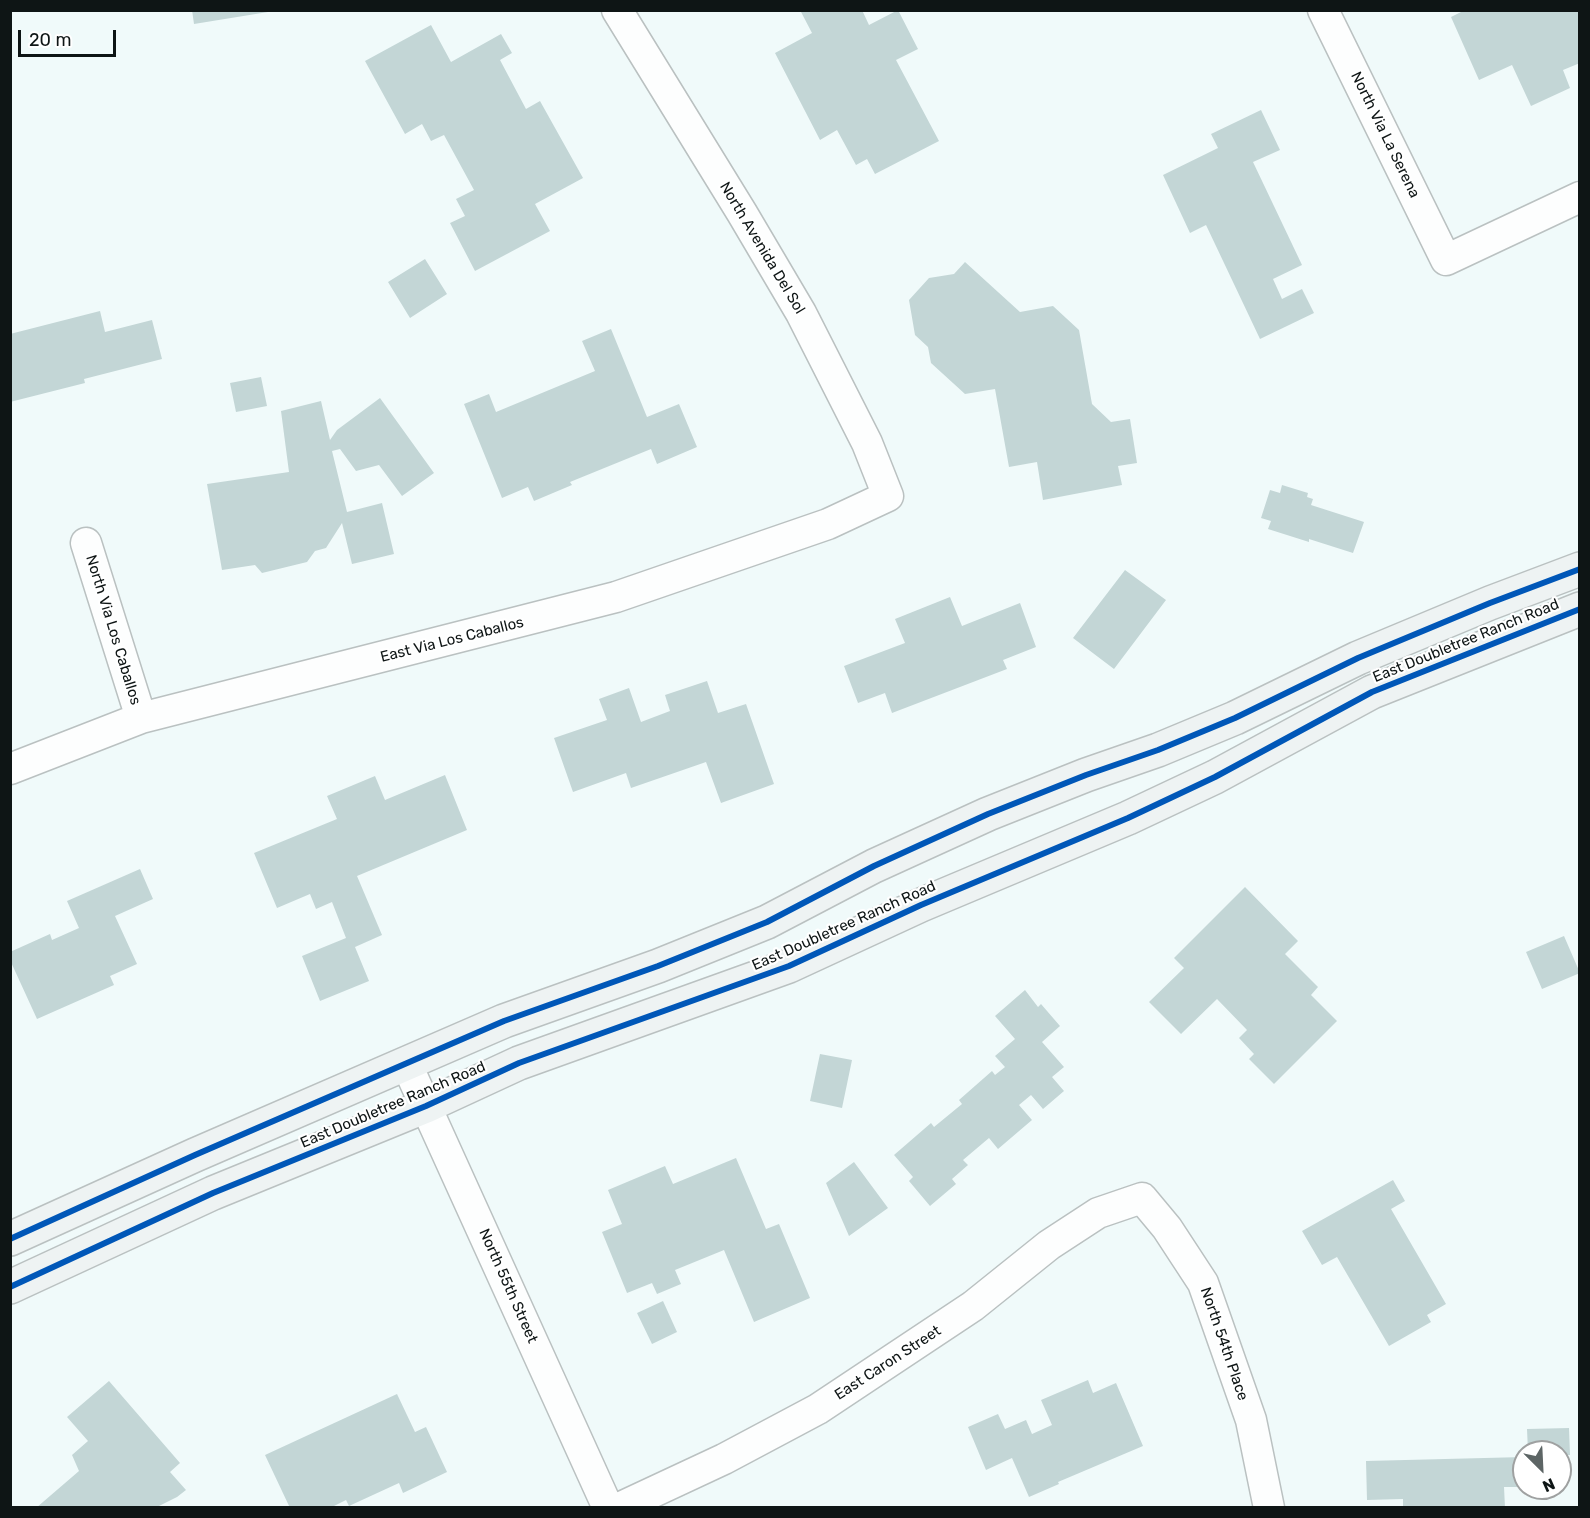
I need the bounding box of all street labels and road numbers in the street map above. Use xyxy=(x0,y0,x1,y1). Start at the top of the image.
street label: North Via La Serena xyxy=(1347,69,1423,201)
street label: North Avenida Del Sol xyxy=(715,179,809,317)
street label: North Via Los Caballos xyxy=(82,553,144,707)
street label: East Doubletree Ranch Road xyxy=(1370,595,1562,687)
street label: East Via Los Caballos xyxy=(378,613,526,667)
street label: East Doubletree Ranch Road xyxy=(749,877,939,975)
street label: East Doubletree Ranch Road xyxy=(298,1058,488,1152)
street label: North 55th Street xyxy=(475,1226,541,1346)
street label: North 54th Place xyxy=(1196,1285,1252,1403)
street label: East Caron Street xyxy=(831,1322,945,1404)

